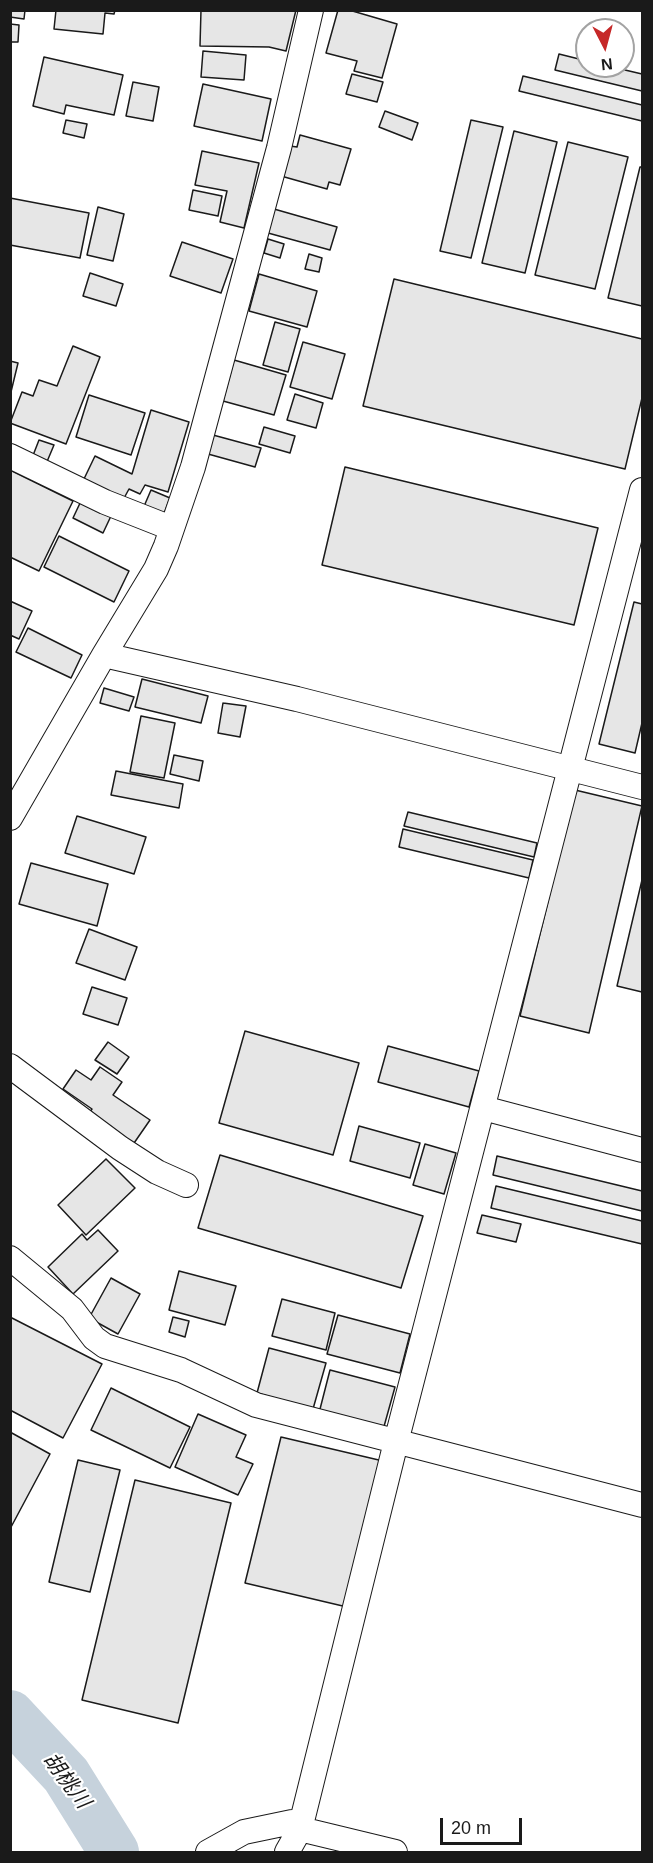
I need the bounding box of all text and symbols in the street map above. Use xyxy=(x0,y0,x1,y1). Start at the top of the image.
north arrow xyxy=(575,18,635,78)
text: N xyxy=(600,55,613,73)
water label: 胡桃川 xyxy=(37,1748,95,1814)
scale bar xyxy=(443,1806,526,1844)
text: 20 m xyxy=(451,1818,491,1838)

